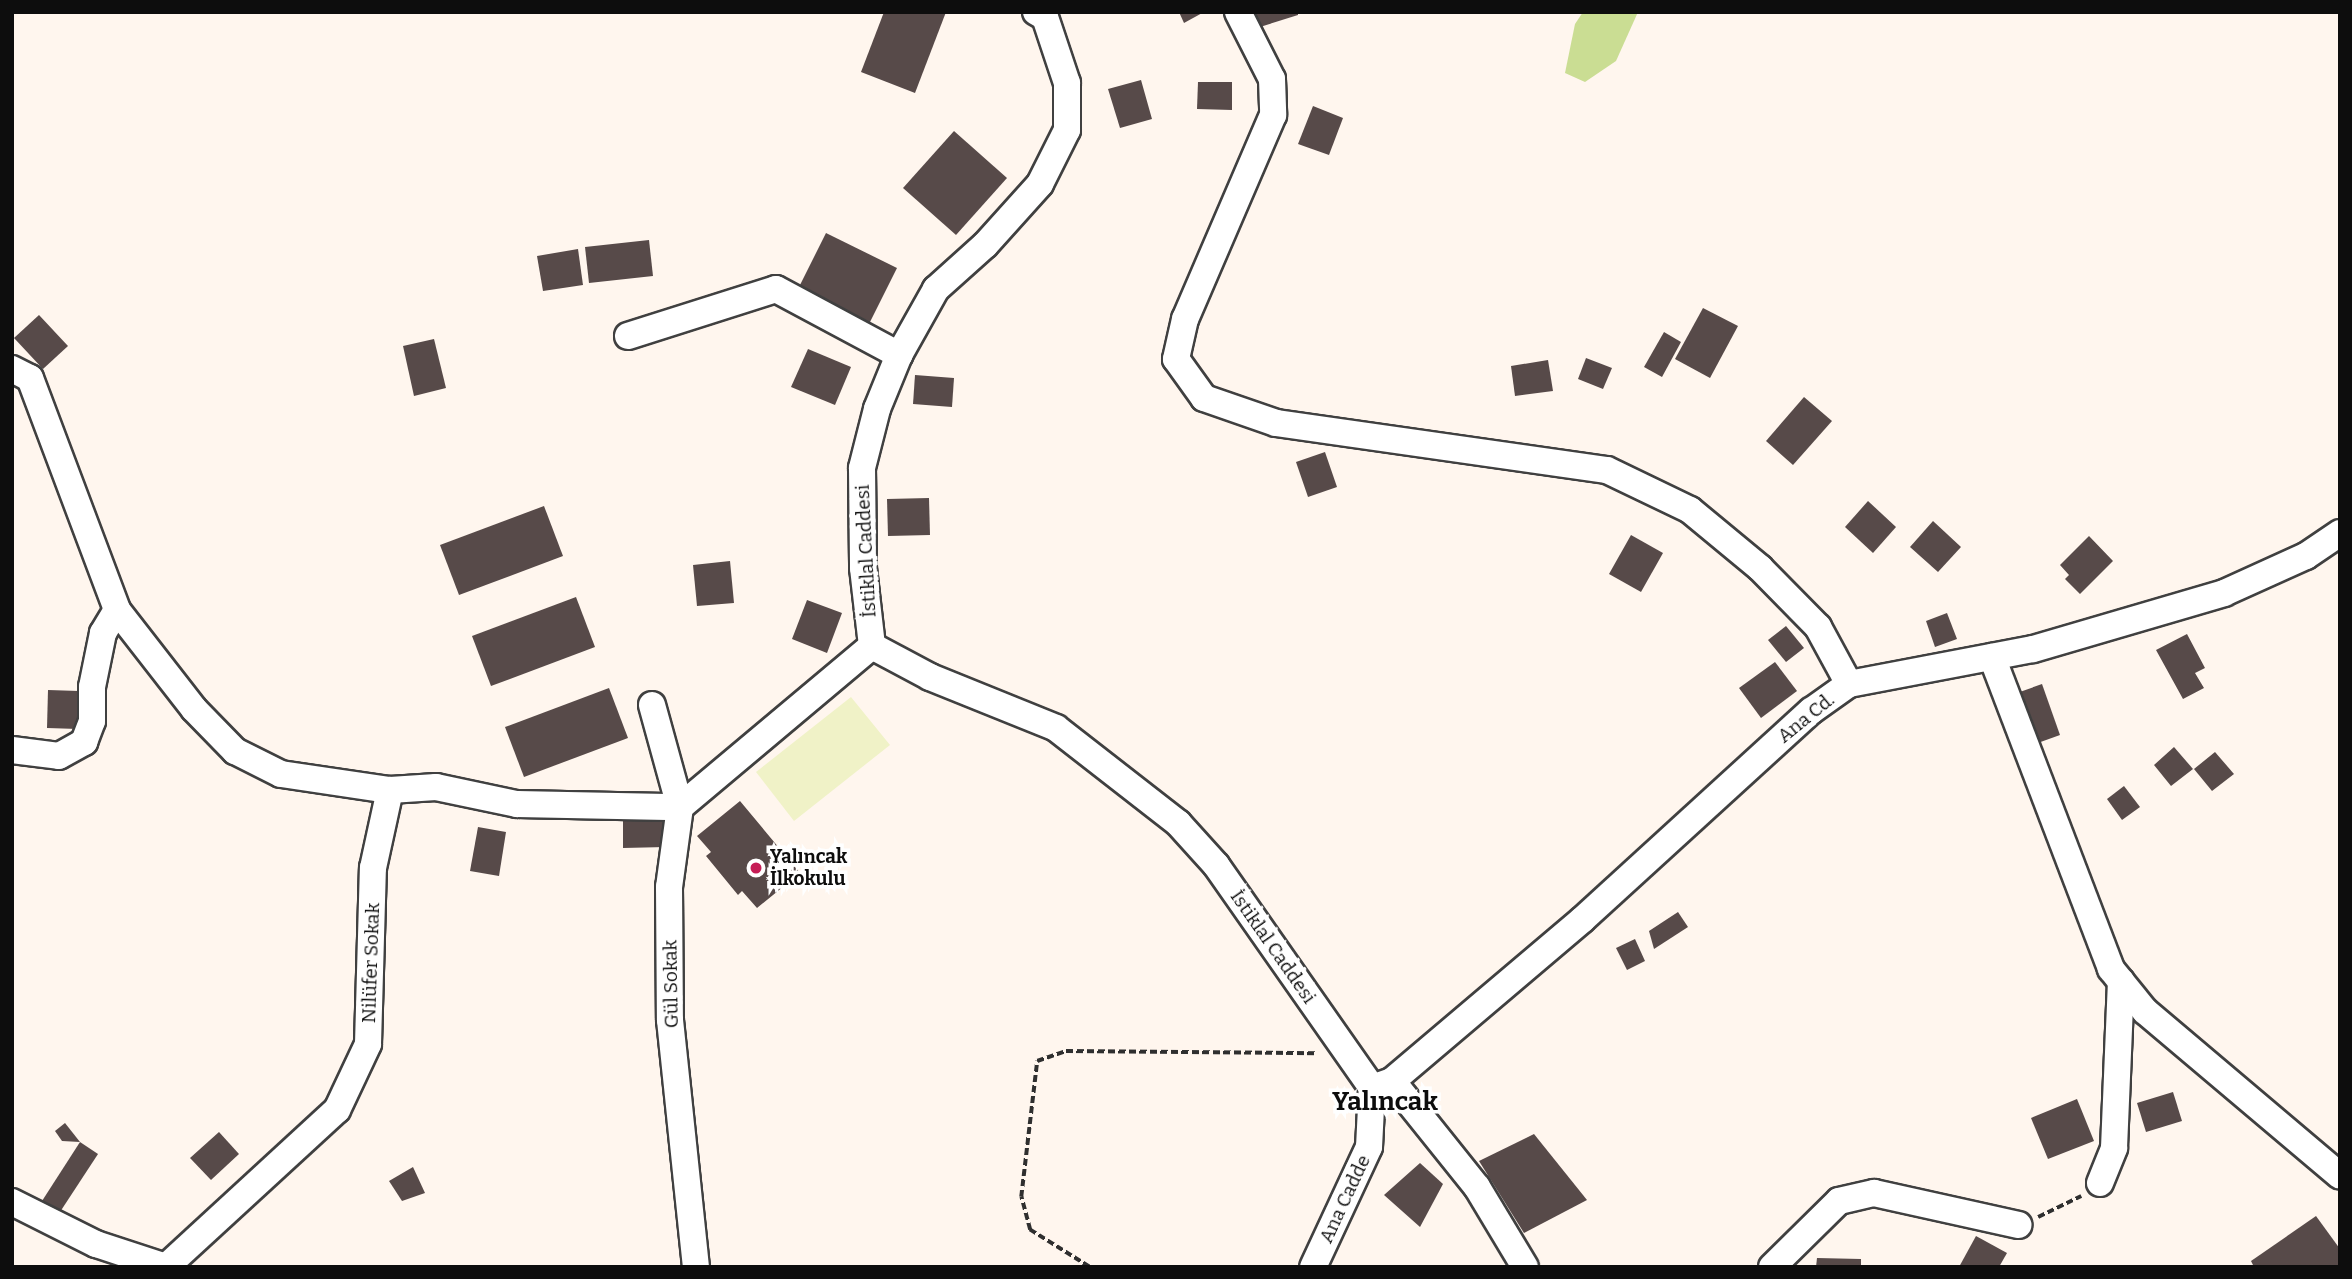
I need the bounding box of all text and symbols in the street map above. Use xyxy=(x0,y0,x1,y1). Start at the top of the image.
street label: İstiklal Caddesi xyxy=(851,484,881,618)
street label: Ana Cd. xyxy=(1773,688,1839,748)
place label: Yalıncak İlkokulu xyxy=(770,846,847,890)
marker: Yalıncak İlkokulu xyxy=(748,860,764,876)
street label: İstiklal Caddesi xyxy=(1225,886,1321,1008)
street label: Nilüfer Sokak xyxy=(358,902,384,1024)
street label: Gül Sokak xyxy=(659,940,683,1028)
district label: Yalıncak xyxy=(1332,1086,1438,1118)
street label: Ana Cadde xyxy=(1315,1151,1375,1247)

